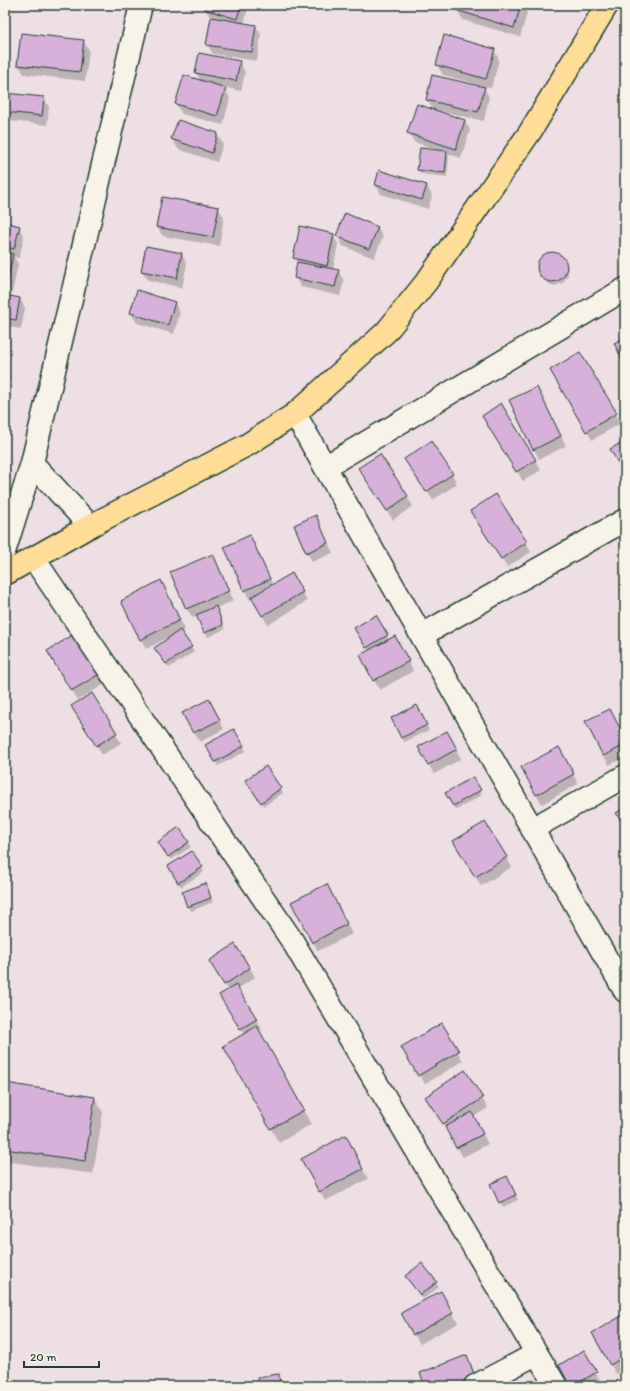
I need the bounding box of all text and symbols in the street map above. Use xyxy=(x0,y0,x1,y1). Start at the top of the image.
scale bar xyxy=(24,1343,99,1369)
text: 20 m xyxy=(30,1350,57,1364)

